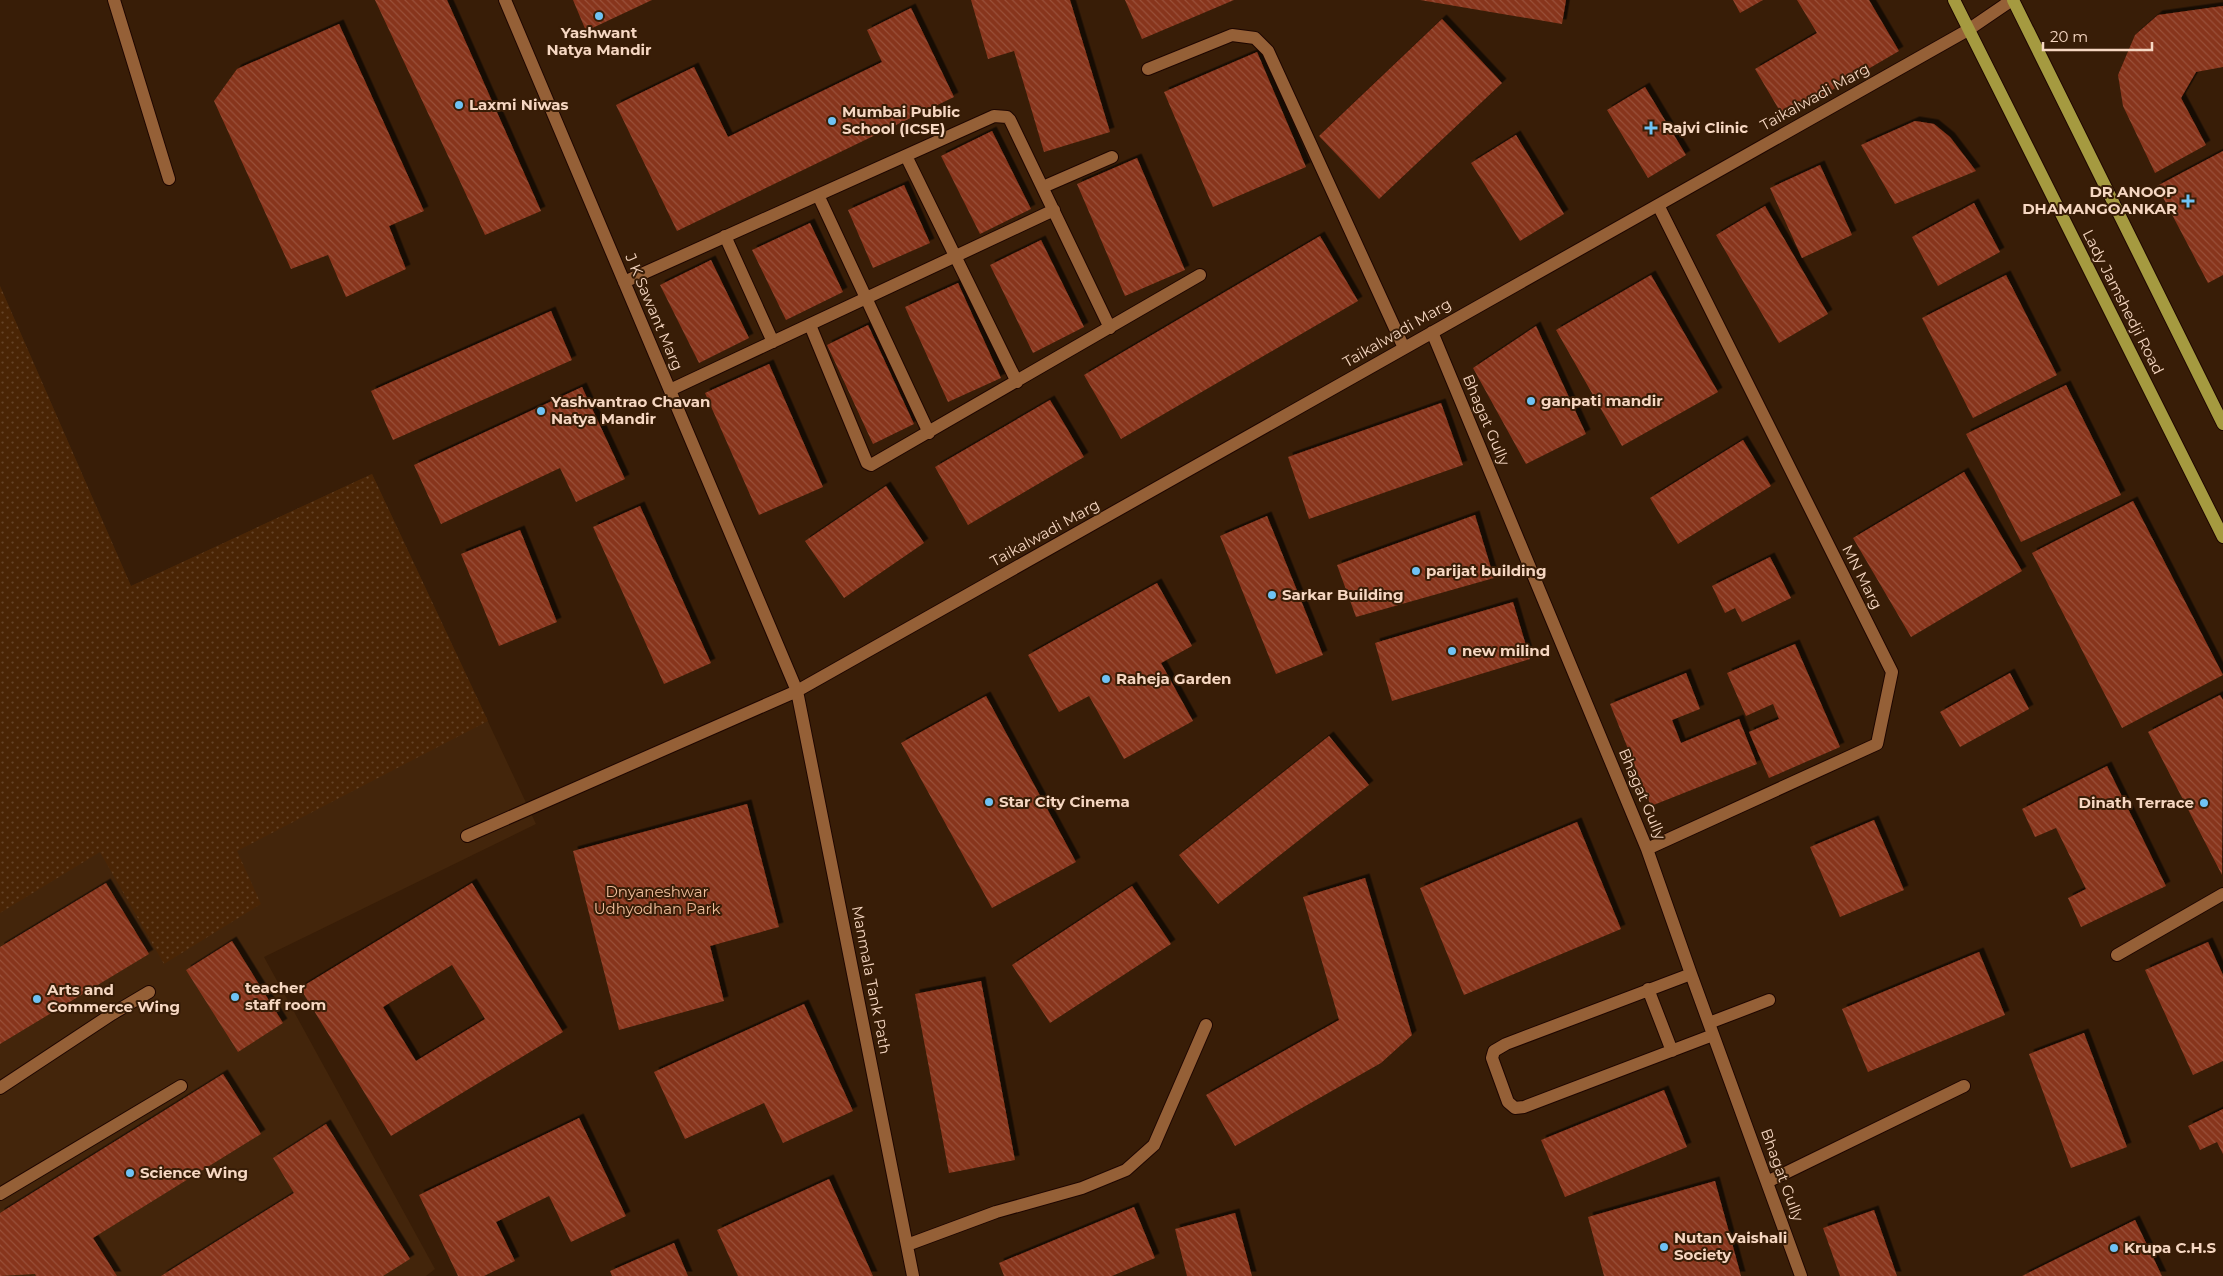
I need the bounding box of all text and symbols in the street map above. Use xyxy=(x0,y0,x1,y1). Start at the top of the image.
marker: Yashwant Natya Mandir xyxy=(593,10,605,22)
scale bar xyxy=(2043,20,2152,52)
place label: Yashwant Natya Mandir xyxy=(546,23,652,59)
text: 20 m xyxy=(2050,27,2088,46)
street label: Taikalwadi Marg xyxy=(1757,59,1873,134)
place label: Laxmi Niwas xyxy=(469,95,568,114)
marker: Laxmi Niwas xyxy=(453,99,465,111)
place label: Mumbai Public School (ICSE) xyxy=(842,102,960,138)
marker: Mumbai Public School (ICSE) xyxy=(826,115,838,127)
place label: Rajvi Clinic xyxy=(1662,118,1748,137)
marker: Rajvi Clinic xyxy=(1644,121,1658,135)
place label: DR ANOOP DHAMANGOANKAR xyxy=(2022,182,2177,218)
marker: DR ANOOP DHAMANGOANKAR xyxy=(2181,194,2195,208)
street label: Lady Jamshedji Road xyxy=(2079,226,2168,377)
street label: J K Sawant Marg xyxy=(621,250,688,373)
street label: Taikalwadi Marg xyxy=(1339,294,1454,371)
street label: Bhagat Gully xyxy=(1459,371,1515,469)
place label: ganpati mandir xyxy=(1541,391,1663,410)
place label: Yashvantrao Chavan Natya Mandir xyxy=(550,392,710,428)
marker: ganpati mandir xyxy=(1525,395,1537,407)
marker: Yashvantrao Chavan Natya Mandir xyxy=(535,405,547,417)
street label: Taikalwadi Marg xyxy=(987,495,1103,570)
street label: MN Marg xyxy=(1838,541,1887,612)
place label: parijat building xyxy=(1426,561,1547,580)
marker: parijat building xyxy=(1410,565,1422,577)
place label: Sarkar Building xyxy=(1282,585,1404,604)
marker: Sarkar Building xyxy=(1266,589,1278,601)
place label: new milind xyxy=(1462,641,1550,660)
marker: new milind xyxy=(1446,645,1458,657)
place label: Raheja Garden xyxy=(1116,669,1231,688)
marker: Raheja Garden xyxy=(1100,673,1112,685)
street label: Bhagat Gully xyxy=(1615,745,1671,843)
place label: Star City Cinema xyxy=(999,792,1130,811)
place label: Dinath Terrace xyxy=(2079,793,2194,812)
marker: Star City Cinema xyxy=(983,796,995,808)
marker: Dinath Terrace xyxy=(2198,797,2210,809)
park label: Dnyaneshwar Udhyodhan Park xyxy=(594,882,720,918)
street label: Manmala Tank Path xyxy=(848,904,895,1056)
place label: teacher staff room xyxy=(245,978,326,1014)
place label: Arts and Commerce Wing xyxy=(46,980,180,1016)
marker: teacher staff room xyxy=(229,991,241,1003)
marker: Arts and Commerce Wing xyxy=(31,993,43,1005)
street label: Bhagat Gully xyxy=(1757,1126,1808,1225)
place label: Science Wing xyxy=(140,1163,248,1182)
marker: Science Wing xyxy=(124,1167,136,1179)
place label: Nutan Vaishali Society xyxy=(1674,1228,1787,1264)
place label: Krupa C.H.S xyxy=(2124,1238,2217,1257)
marker: Nutan Vaishali Society xyxy=(1658,1241,1670,1253)
marker: Krupa C.H.S xyxy=(2108,1242,2120,1254)

